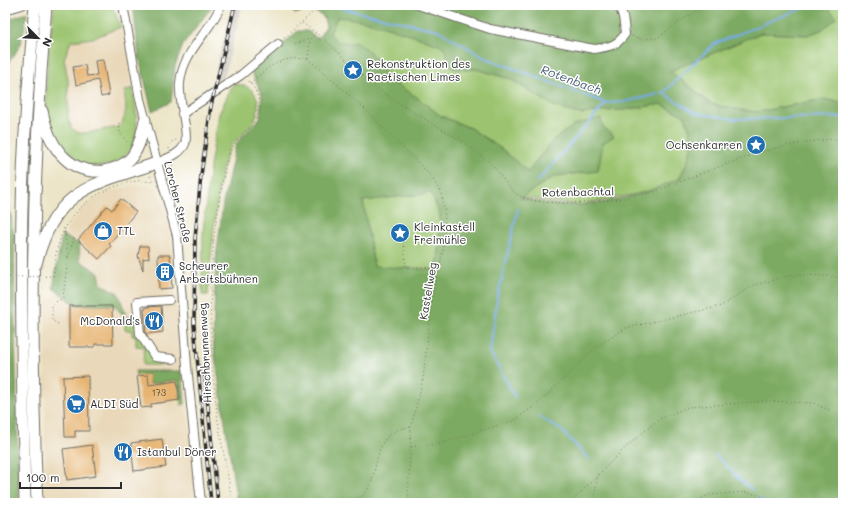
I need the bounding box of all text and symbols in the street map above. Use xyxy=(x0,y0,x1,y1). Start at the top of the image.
north arrow xyxy=(18,18,58,58)
text: N xyxy=(39,35,56,49)
place label: Rekonstruktion des Raetischen Limes xyxy=(367,56,470,84)
place icon: Rekonstruktion des Raetischen Limes xyxy=(342,59,364,81)
water label: Rotenbach xyxy=(539,61,604,97)
place icon: Ochsenkarren xyxy=(745,134,767,156)
place label: Ochsenkarren xyxy=(666,137,742,152)
street label: Lorcher Straße xyxy=(161,160,196,244)
street label: Rotenbachtal xyxy=(542,183,614,200)
place label: Kleinkastell Freimühle xyxy=(414,219,475,247)
shop icon: TTL xyxy=(92,220,114,242)
place icon: Kleinkastell Freimühle xyxy=(389,222,411,244)
place label: TTL xyxy=(117,223,135,238)
place label: Scheurer Arbeitsbühnen xyxy=(179,258,258,286)
building icon: Scheurer Arbeitsbühnen xyxy=(154,261,176,283)
street label: Kastellweg xyxy=(415,261,440,321)
street label: Hirschbrunnenweg xyxy=(194,303,215,403)
restaurant icon: McDonald's xyxy=(143,310,165,332)
place label: McDonald's xyxy=(80,313,140,328)
house number: 173 xyxy=(152,387,166,398)
supermarket icon: ALDI Süd xyxy=(65,393,87,415)
place label: ALDI Süd xyxy=(90,396,139,411)
restaurant icon: Istanbul Döner xyxy=(112,441,134,463)
place label: Istanbul Döner xyxy=(137,444,217,459)
scale bar xyxy=(20,464,121,490)
text: 100 m xyxy=(26,469,60,485)

